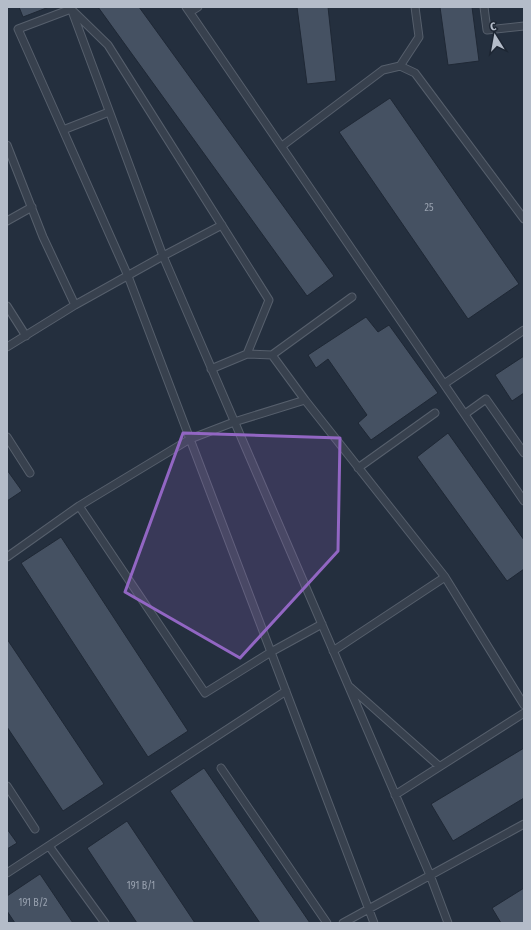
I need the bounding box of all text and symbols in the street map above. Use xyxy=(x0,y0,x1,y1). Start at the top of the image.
north arrow xyxy=(475,16,515,56)
text: С xyxy=(489,20,497,34)
house number: 25 xyxy=(425,202,434,214)
house number: 191 В/1 xyxy=(127,880,155,892)
house number: 191 В/2 xyxy=(19,897,48,909)

